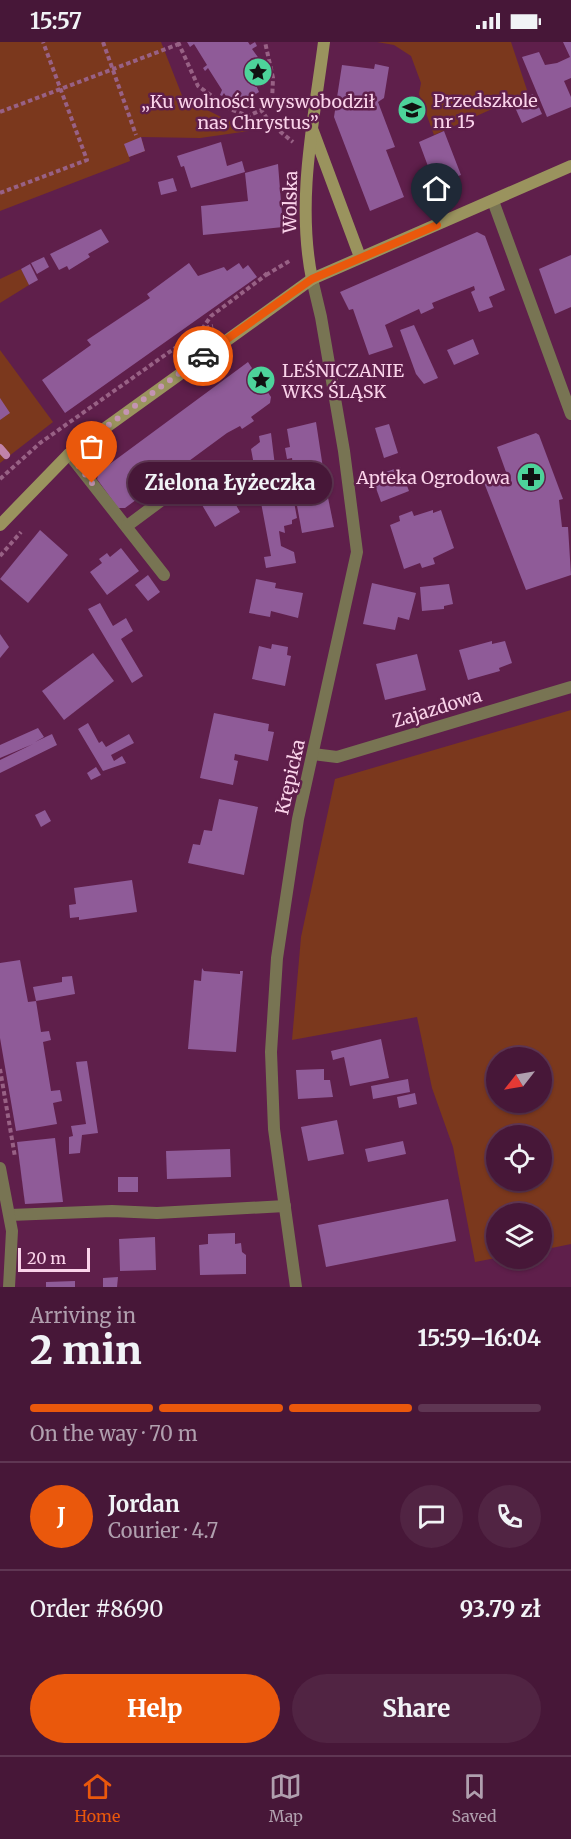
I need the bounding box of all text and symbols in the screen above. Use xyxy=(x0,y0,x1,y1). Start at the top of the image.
text: 15:57 xyxy=(30,7,82,35)
place icon: „Ku wolności wyswobodził nas Chrystus” xyxy=(242,56,274,88)
place label: Przedszkole nr 15 xyxy=(433,89,538,133)
place label: „Ku wolności wyswobodził nas Chrystus” xyxy=(141,90,375,134)
school or university icon: Przedszkole nr 15 xyxy=(396,94,428,126)
pin xyxy=(411,163,462,225)
street label: Wolska xyxy=(278,170,302,235)
icon: home xyxy=(420,172,453,205)
courier xyxy=(173,326,233,386)
icon: car xyxy=(187,340,220,373)
place label: LEŚNICZANIE WKS ŚLĄSK xyxy=(281,359,404,403)
place icon: LEŚNICZANIE WKS ŚLĄSK xyxy=(245,364,277,396)
pin xyxy=(66,421,117,483)
icon: bag xyxy=(75,430,108,463)
pharmacy icon: Apteka Ogrodowa xyxy=(515,461,547,493)
callout: Zielona Łyżeczka xyxy=(128,462,332,504)
place label: Apteka Ogrodowa xyxy=(355,466,510,489)
text: Zielona Łyżeczka xyxy=(144,470,316,495)
street label: Zajazdowa xyxy=(389,683,485,733)
street label: Krępicka xyxy=(270,737,310,817)
north arrow xyxy=(486,1047,552,1113)
map controls xyxy=(486,1047,552,1269)
button: locate xyxy=(486,1125,552,1191)
button: layers xyxy=(486,1203,552,1269)
scale bar xyxy=(18,1245,90,1272)
text: 20 m xyxy=(27,1248,66,1268)
text: Arriving in xyxy=(30,1303,136,1328)
text: 15:59–16:04 xyxy=(417,1324,541,1352)
text: 2 min xyxy=(30,1326,142,1375)
text: On the way · 70 m xyxy=(30,1421,198,1446)
button: chat xyxy=(400,1485,463,1548)
button: phone xyxy=(478,1485,541,1548)
text: Jordan xyxy=(108,1490,180,1518)
text: J xyxy=(57,1502,66,1530)
text: Courier · 4.7 xyxy=(108,1518,218,1543)
text: Order #8690 xyxy=(30,1595,164,1623)
text: 93.79 zł xyxy=(460,1595,541,1623)
button: Help xyxy=(30,1674,280,1743)
button: Share xyxy=(292,1674,541,1743)
tab: Home xyxy=(74,1770,120,1826)
tab: Map xyxy=(269,1770,303,1826)
tab: Saved xyxy=(451,1770,497,1826)

